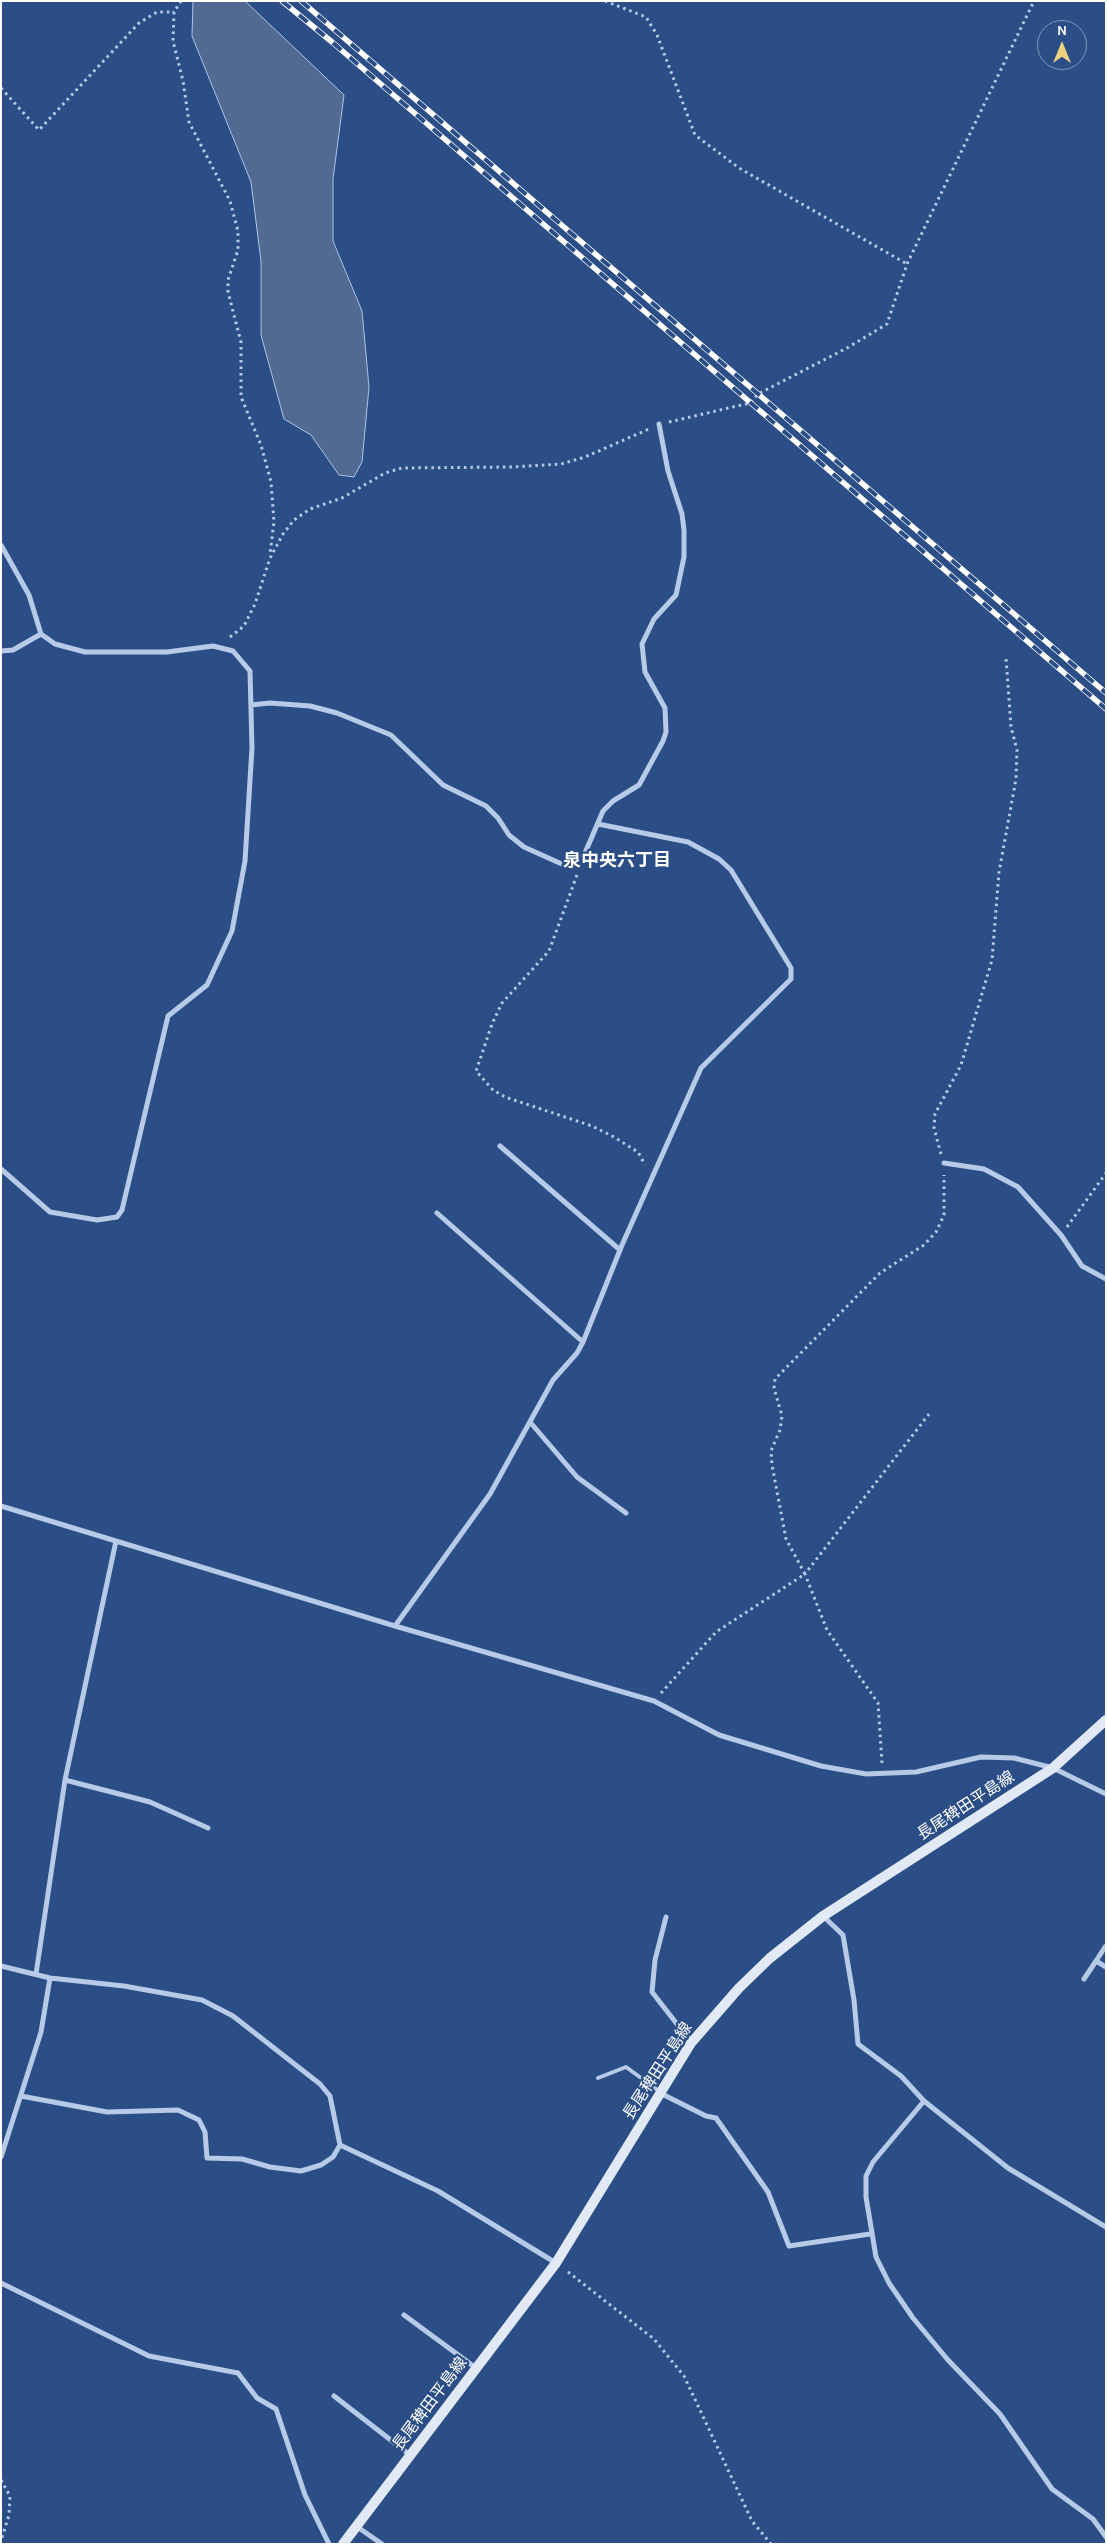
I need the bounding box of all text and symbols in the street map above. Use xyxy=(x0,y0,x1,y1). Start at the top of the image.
north arrow xyxy=(1037,20,1087,70)
text: N xyxy=(1057,22,1067,39)
district label: 泉中央六丁目 xyxy=(563,850,671,872)
street label: 長尾稗田平島線 xyxy=(914,1767,1018,1845)
street label: 長尾稗田平島線 xyxy=(619,2019,697,2123)
street label: 長尾稗田平島線 xyxy=(389,2353,471,2455)

